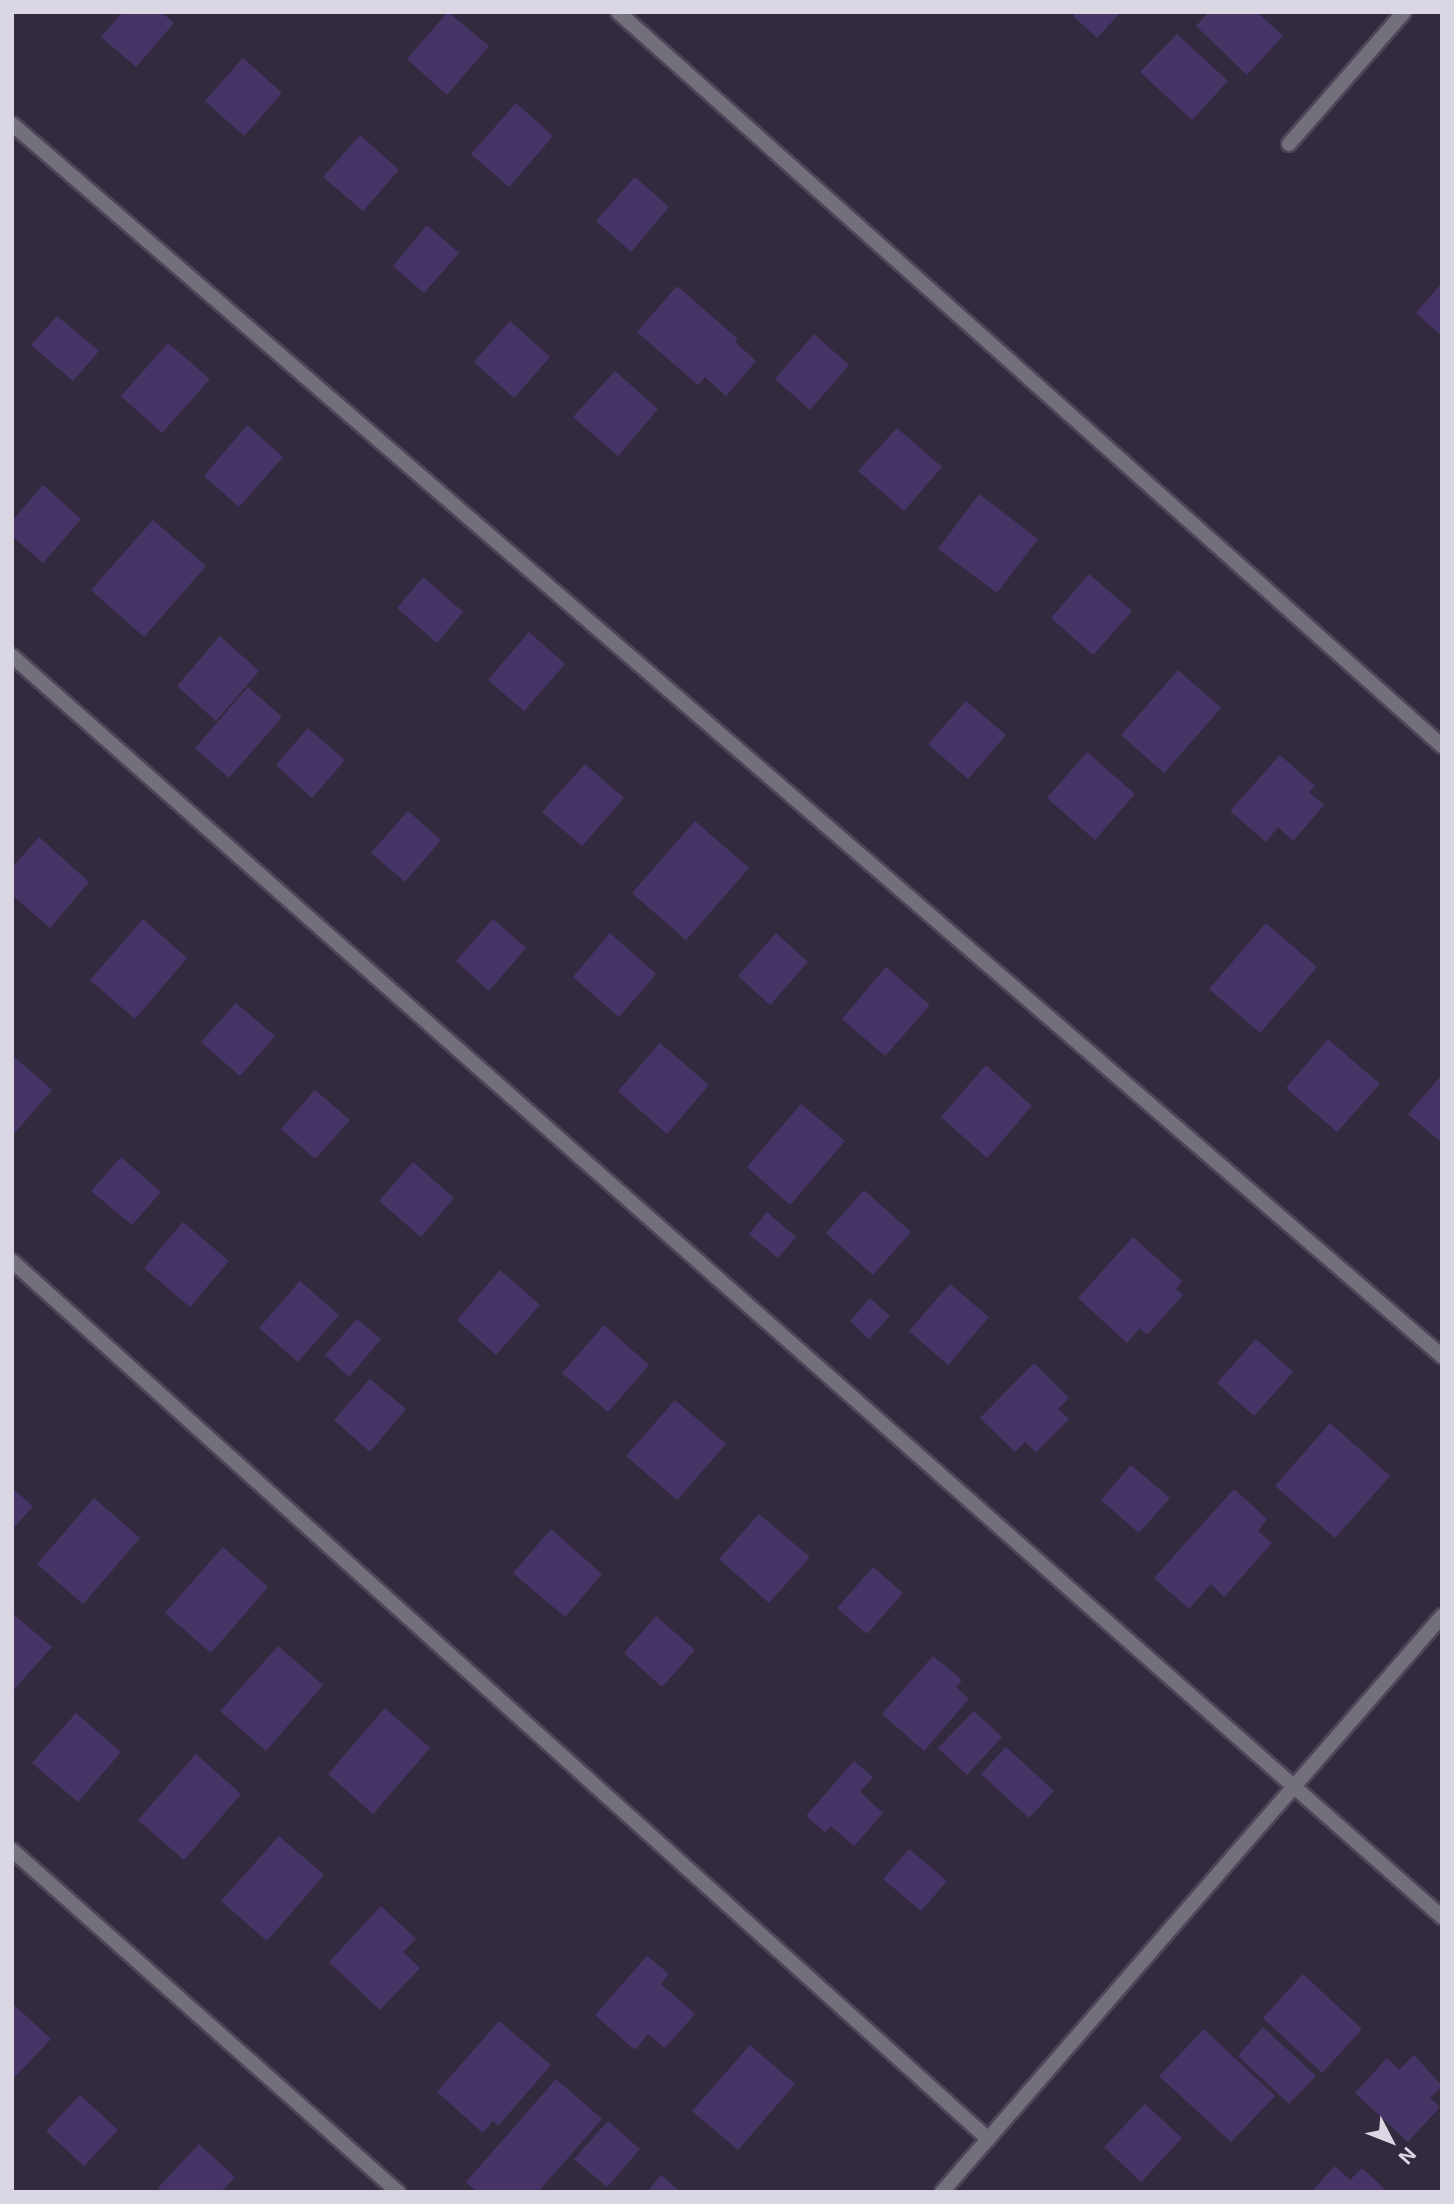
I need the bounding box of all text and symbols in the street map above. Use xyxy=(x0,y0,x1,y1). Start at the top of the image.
north arrow xyxy=(1356,2106,1426,2176)
text: N xyxy=(1394,2142,1420,2168)

